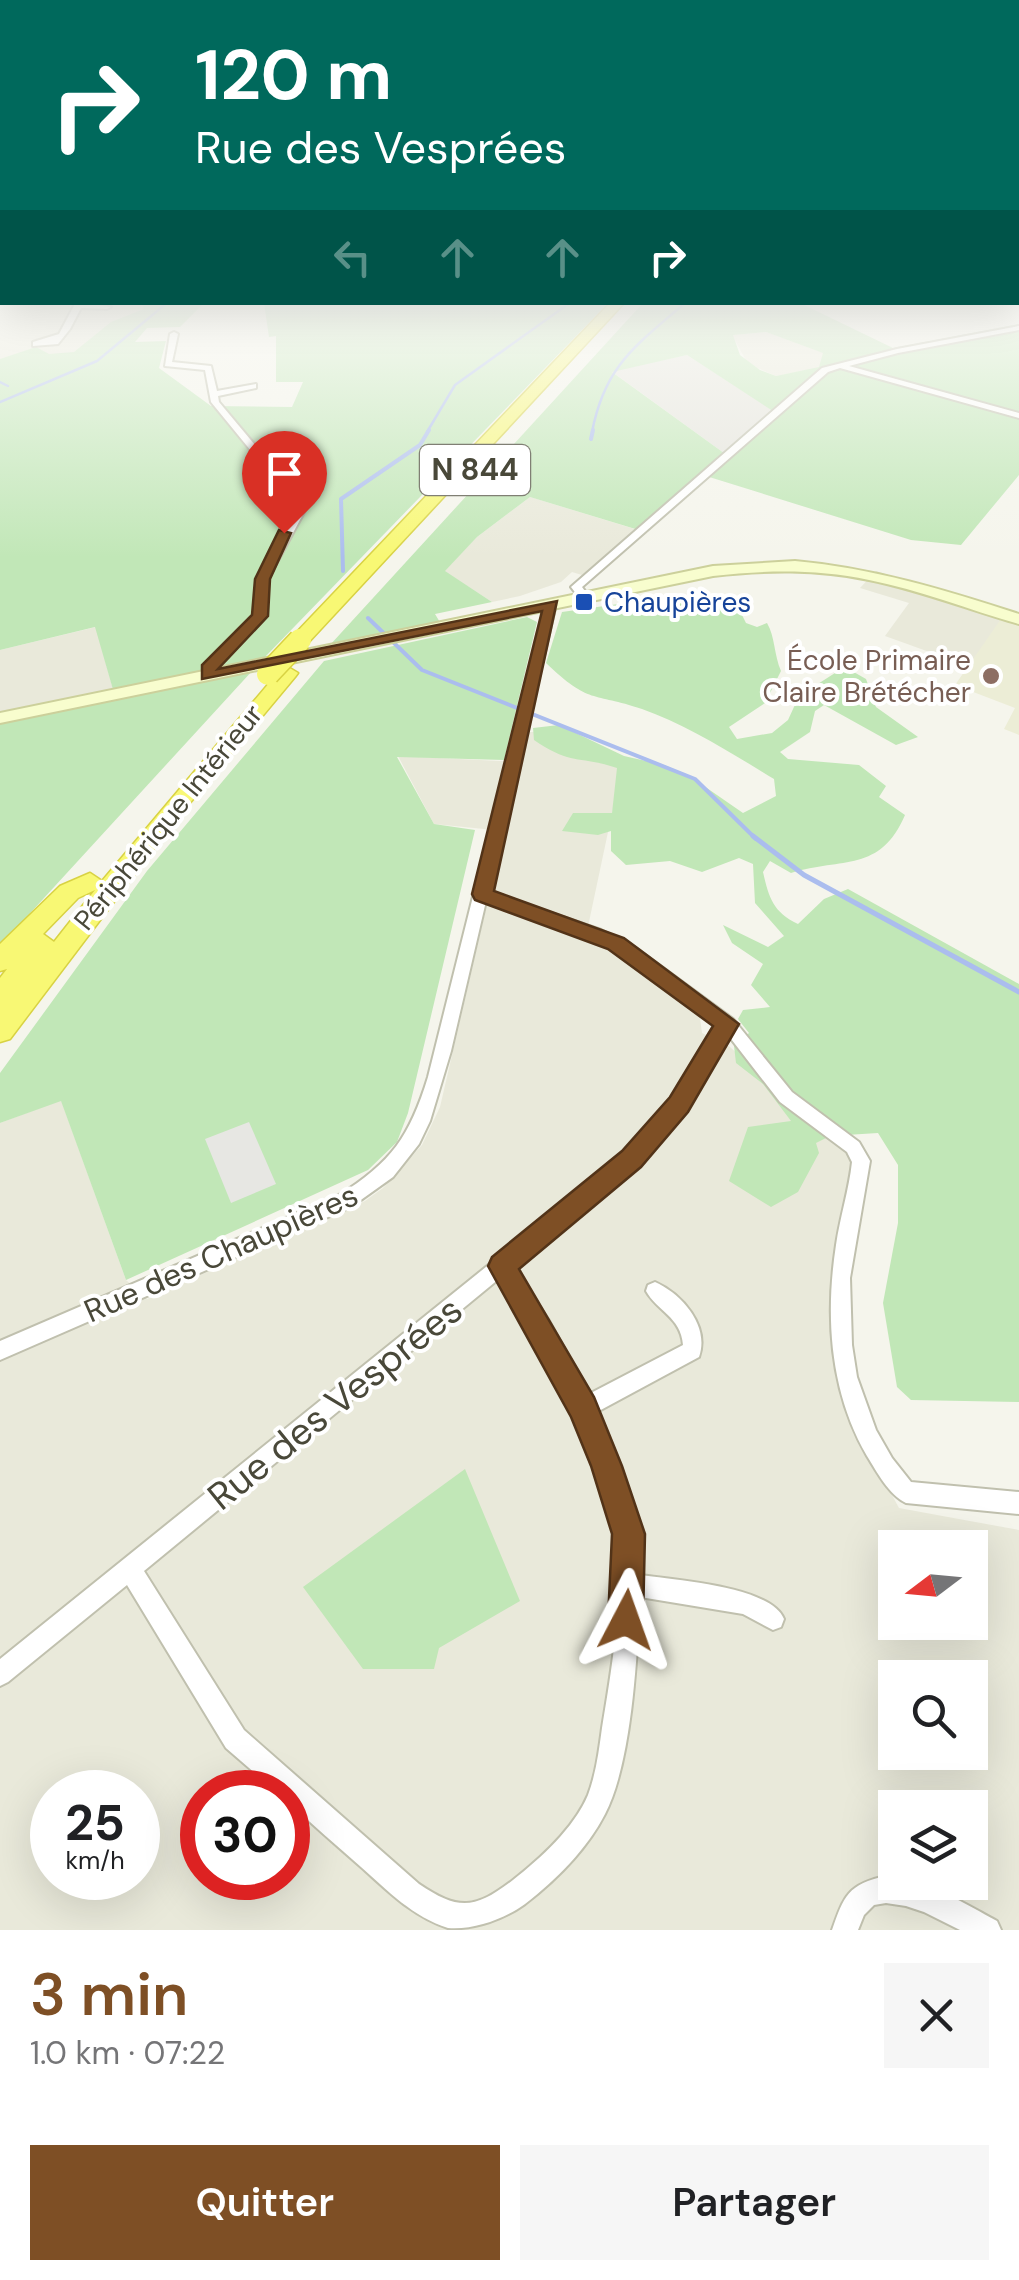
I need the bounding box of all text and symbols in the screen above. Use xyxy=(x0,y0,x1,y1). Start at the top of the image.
text: 120 m xyxy=(195,30,392,121)
icon: right xyxy=(30,40,160,170)
text: Rue des Vesprées xyxy=(195,118,566,177)
icon: left xyxy=(325,230,380,285)
icon: ahead xyxy=(430,230,485,285)
icon: ahead xyxy=(535,230,590,285)
icon: right xyxy=(640,230,695,285)
pin xyxy=(242,431,327,534)
road number: N 844 xyxy=(420,445,530,495)
icon: arrive xyxy=(257,446,312,501)
place label: Chaupières xyxy=(604,584,751,621)
marker: Chaupières xyxy=(573,591,595,613)
place label: École Primaire Claire Brétécher xyxy=(763,642,971,711)
marker: École Primaire Claire Brétécher xyxy=(980,665,1002,687)
street label: Périphérique Intérieur xyxy=(66,697,271,938)
street label: Rue des Chaupières xyxy=(78,1174,364,1332)
street label: Rue des Vesprées xyxy=(197,1285,473,1521)
north arrow xyxy=(878,1530,988,1640)
map controls xyxy=(878,1530,988,1900)
position arrow xyxy=(574,1568,678,1672)
button: search xyxy=(878,1660,988,1770)
speed limit sign: 30 xyxy=(180,1770,310,1900)
text: 25 xyxy=(65,1790,125,1856)
button: layers xyxy=(878,1790,988,1900)
text: km/h xyxy=(65,1844,125,1877)
text: 3 min xyxy=(30,1955,188,2034)
button: close xyxy=(884,1963,989,2068)
text: 1.0 km · 07:22 xyxy=(30,2032,225,2074)
button: Quitter xyxy=(30,2145,500,2260)
button: Partager xyxy=(520,2145,989,2260)

